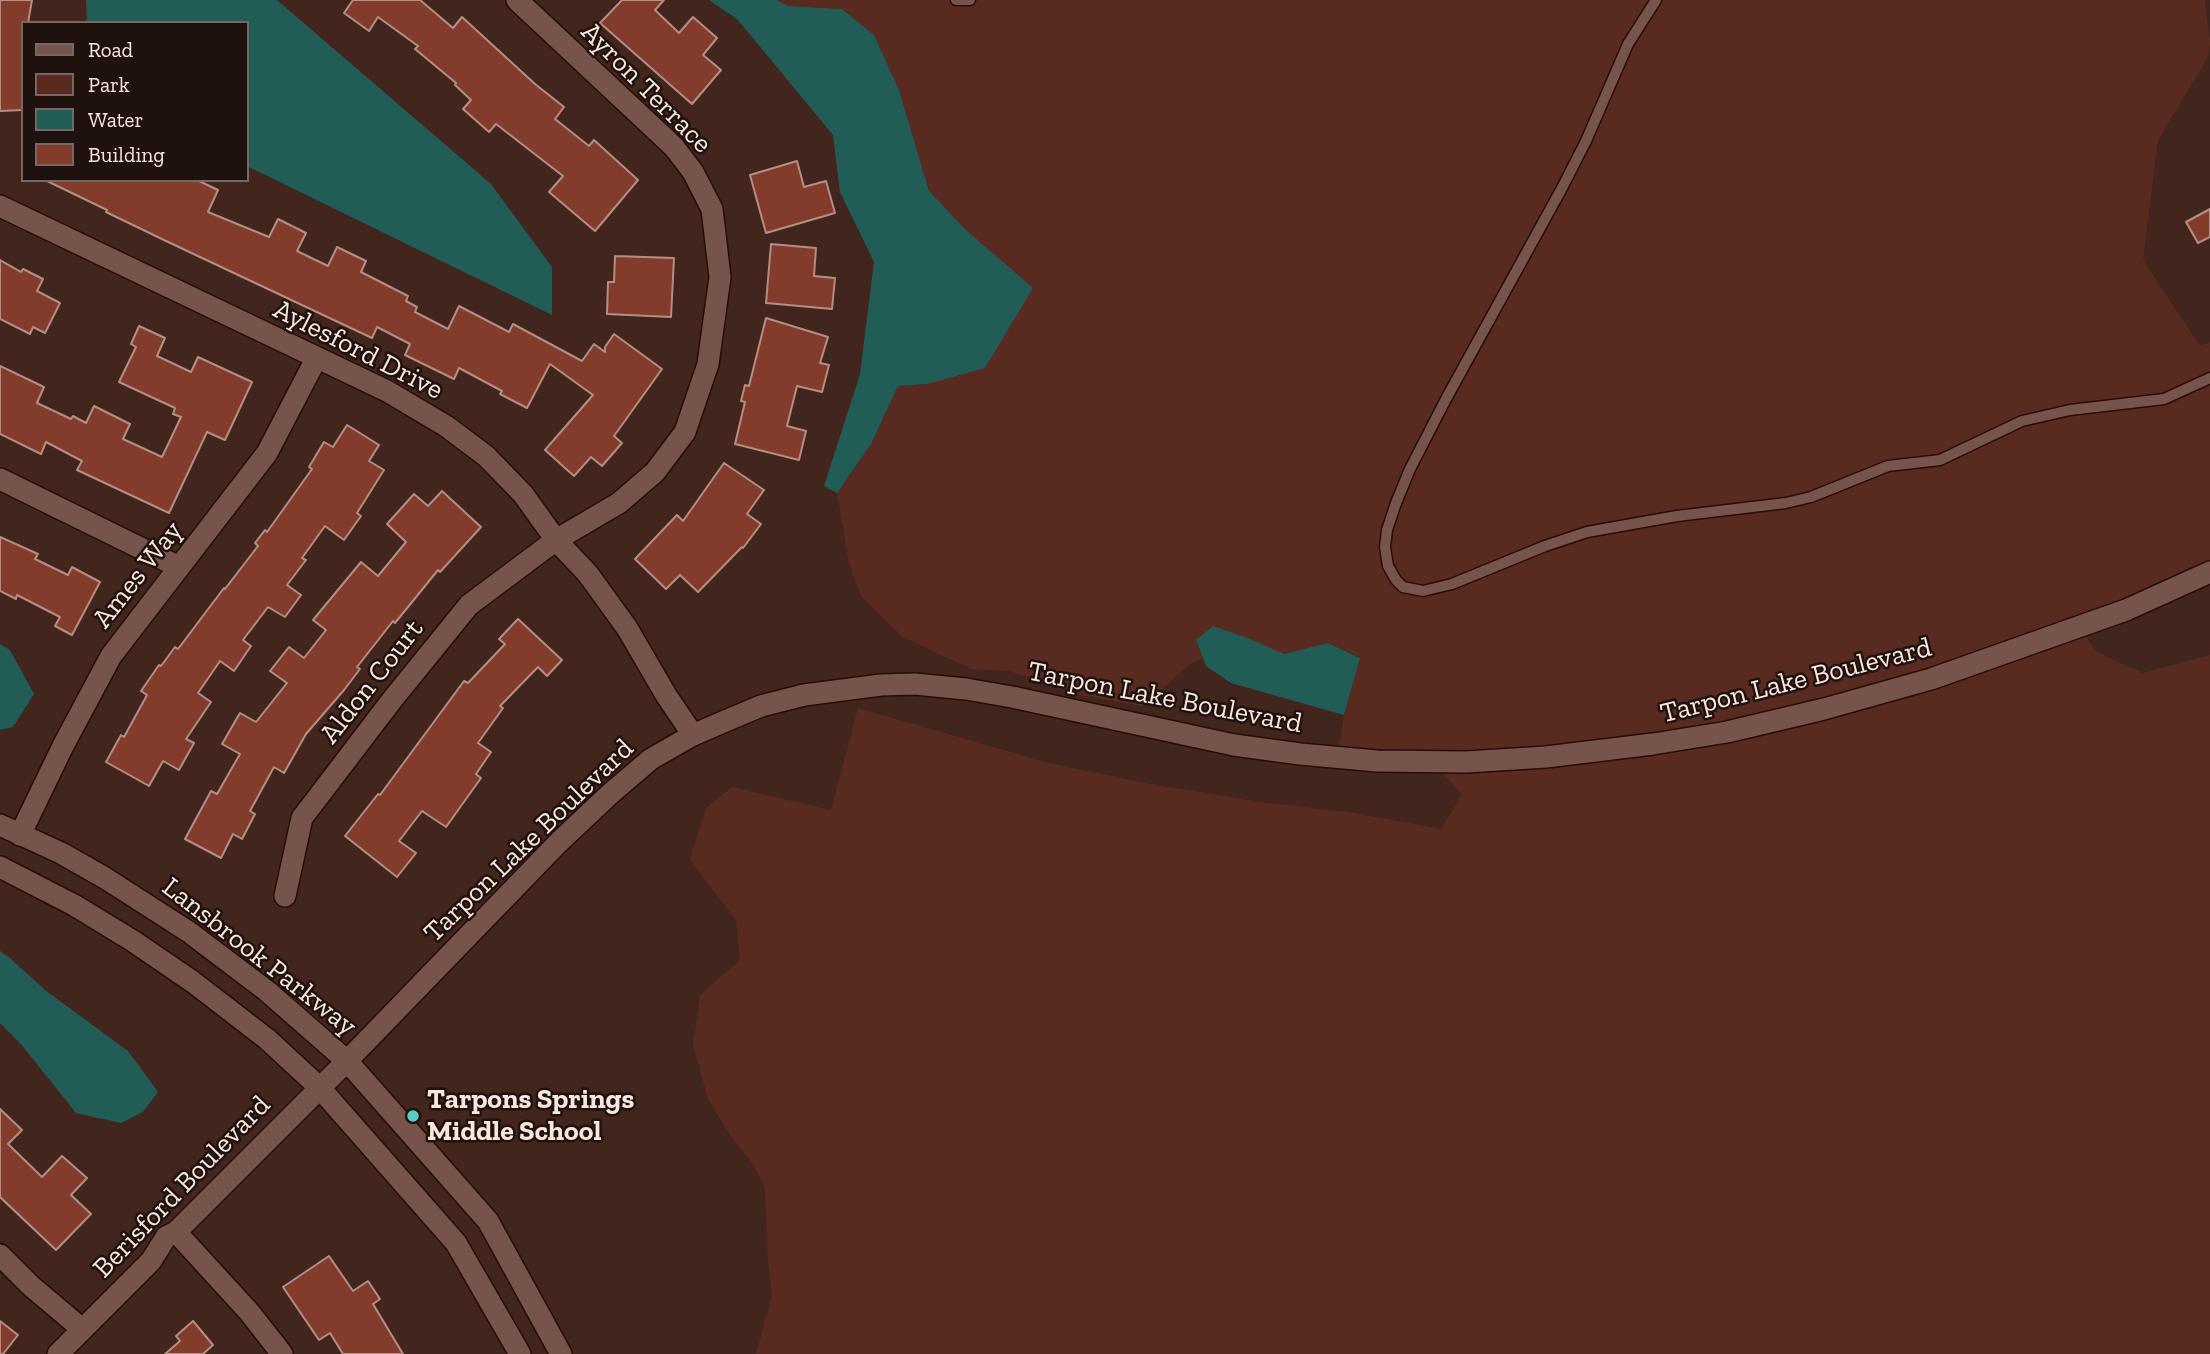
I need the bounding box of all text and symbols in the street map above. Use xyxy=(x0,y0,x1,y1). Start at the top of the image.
street label: Ayron Terrace xyxy=(573,15,719,161)
legend xyxy=(21,21,248,182)
text: Road xyxy=(88,37,133,62)
text: Park xyxy=(88,72,130,97)
text: Water xyxy=(88,107,143,132)
text: Building xyxy=(88,142,165,167)
street label: Aylesford Drive xyxy=(267,293,449,407)
street label: Ames Way xyxy=(86,515,190,635)
street label: Aldon Court xyxy=(313,613,431,751)
street label: Tarpon Lake Boulevard xyxy=(1657,631,1935,731)
street label: Tarpon Lake Boulevard xyxy=(1025,655,1305,741)
street label: Tarpon Lake Boulevard xyxy=(417,732,641,950)
street label: Lansbrook Parkway xyxy=(155,871,363,1043)
place label: Tarpons Springs Middle School xyxy=(427,1083,634,1149)
street label: Berisford Boulevard xyxy=(86,1089,278,1285)
marker: Tarpons Springs Middle School xyxy=(405,1108,421,1124)

